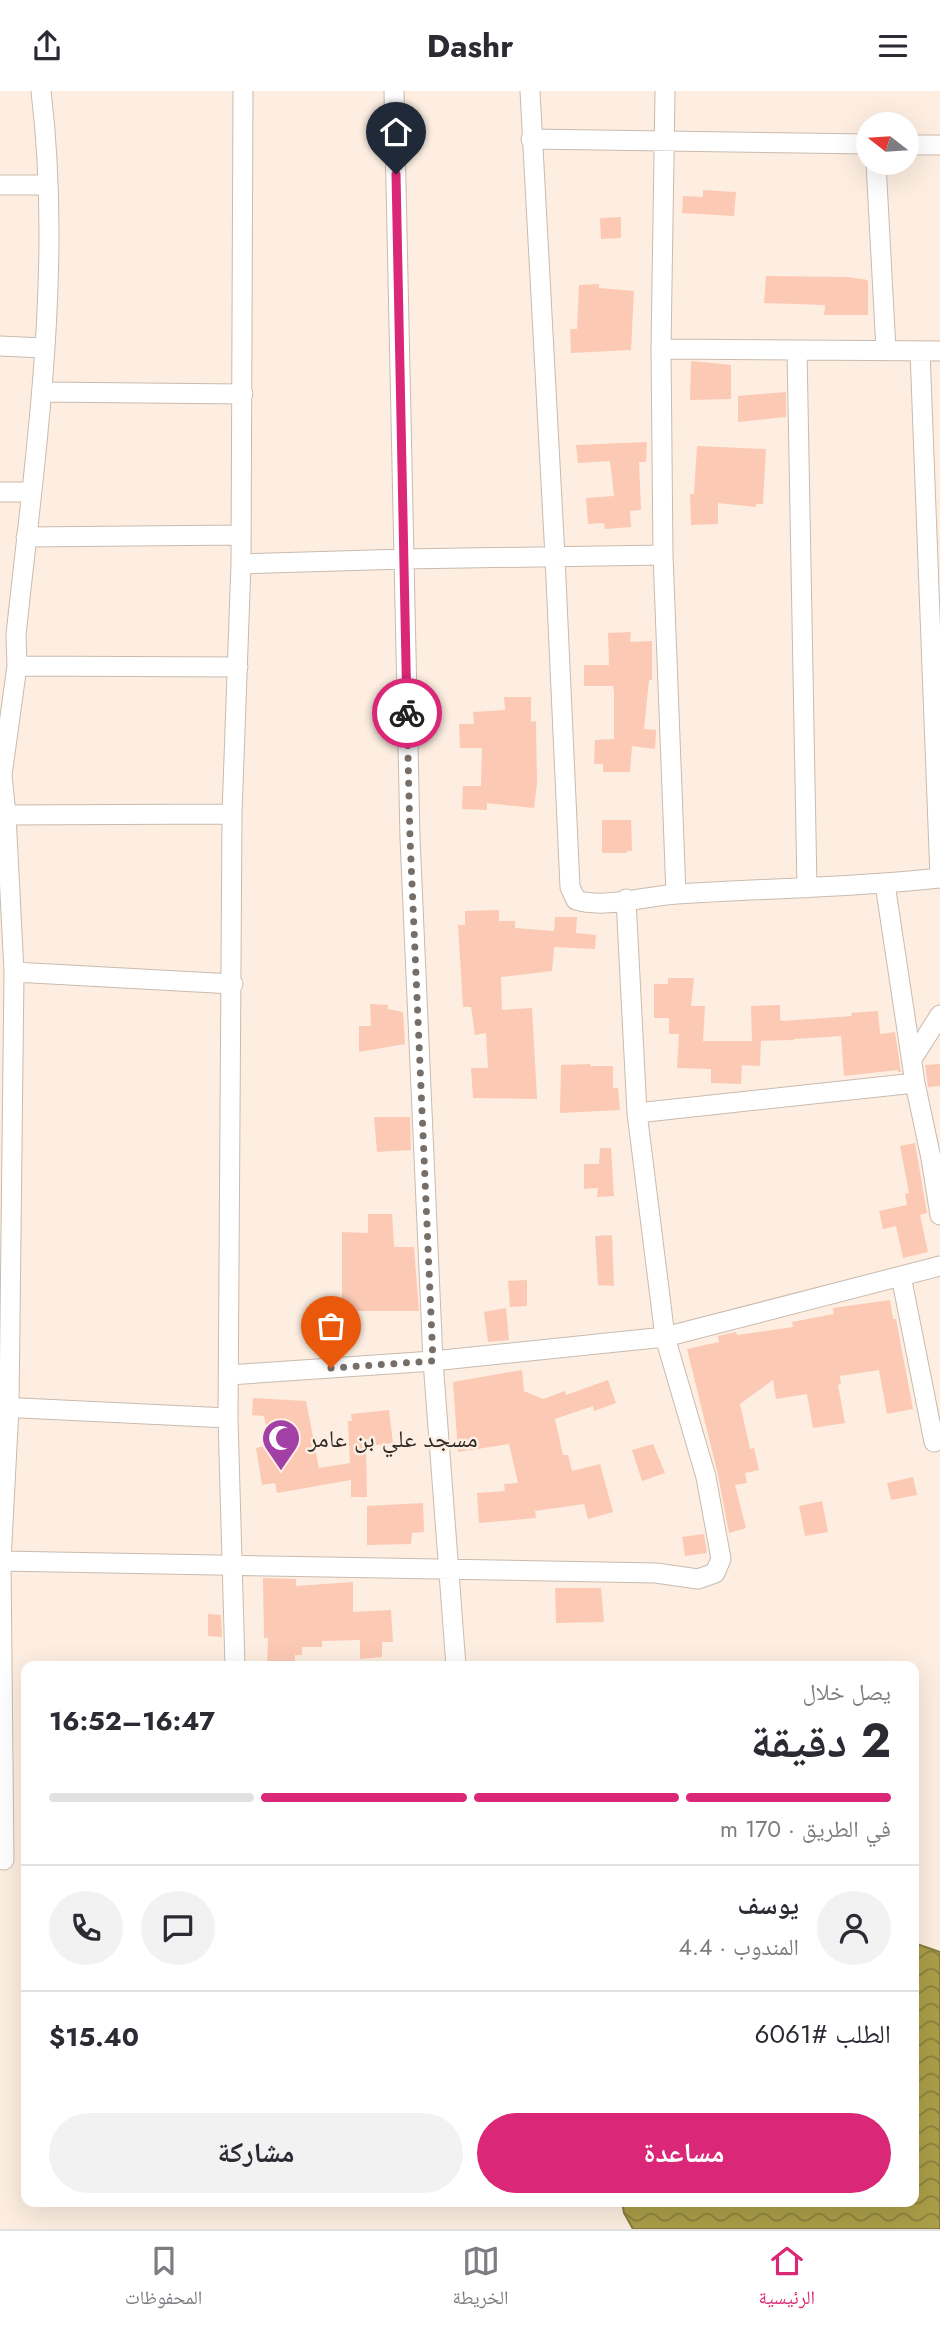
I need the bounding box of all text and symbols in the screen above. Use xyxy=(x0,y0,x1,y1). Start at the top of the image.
text: Dashr xyxy=(427,23,513,69)
icon: share xyxy=(28,27,66,65)
icon: menu xyxy=(874,27,912,65)
pin xyxy=(366,102,426,174)
north arrow xyxy=(856,112,919,175)
map controls xyxy=(856,112,919,175)
icon: home xyxy=(377,113,415,151)
courier xyxy=(372,678,442,748)
icon: bike xyxy=(388,694,426,732)
pin xyxy=(301,1296,361,1368)
icon: bag xyxy=(312,1307,350,1345)
mosque icon: مسجد علي بن عامر xyxy=(260,1417,302,1472)
place label: مسجد علي بن عامر xyxy=(307,1421,478,1458)
text: يصل خلال xyxy=(802,1675,891,1709)
text: 16:47–16:52 xyxy=(49,1702,215,1740)
text: 2 دقيقة xyxy=(750,1708,891,1774)
text: في الطريق · 170 m xyxy=(720,1812,891,1846)
text: يوسف xyxy=(738,1886,799,1924)
button: phone xyxy=(49,1891,123,1965)
button: chat xyxy=(141,1891,215,1965)
button: person xyxy=(817,1891,891,1965)
text: المندوب · 4.4 xyxy=(679,1930,799,1964)
text: الطلب #6061 xyxy=(755,2015,891,2053)
text: $15.40 xyxy=(49,2018,139,2056)
button: مشاركة xyxy=(49,2113,463,2193)
button: مساعدة xyxy=(477,2113,891,2193)
tab: المحفوظات xyxy=(125,2242,202,2316)
tab: الخريطة xyxy=(453,2242,508,2316)
tab: الرئيسية xyxy=(759,2242,815,2316)

